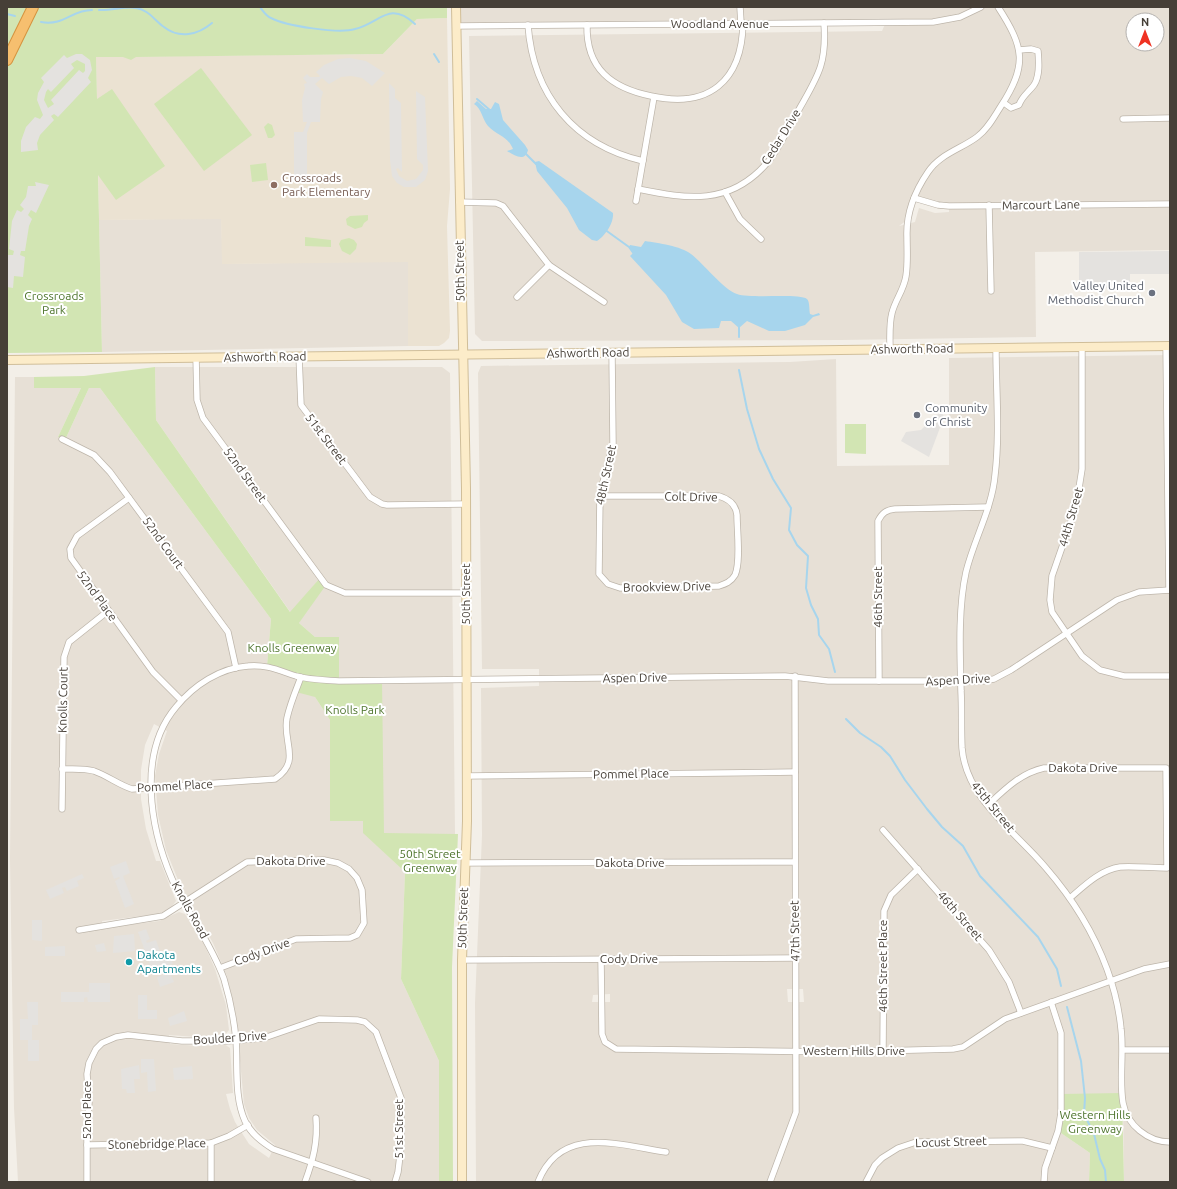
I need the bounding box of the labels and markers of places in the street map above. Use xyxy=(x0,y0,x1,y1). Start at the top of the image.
place label: Crossroads Park Elementary xyxy=(282,171,371,198)
marker: Crossroads Park Elementary xyxy=(269,180,279,190)
place label: Valley United Methodist Church xyxy=(1048,279,1144,306)
marker: Valley United Methodist Church xyxy=(1147,288,1157,298)
place label: Community of Christ xyxy=(925,401,987,428)
marker: Community of Christ xyxy=(912,410,922,420)
place label: Dakota Apartments xyxy=(137,948,201,975)
marker: Dakota Apartments xyxy=(124,957,134,967)

